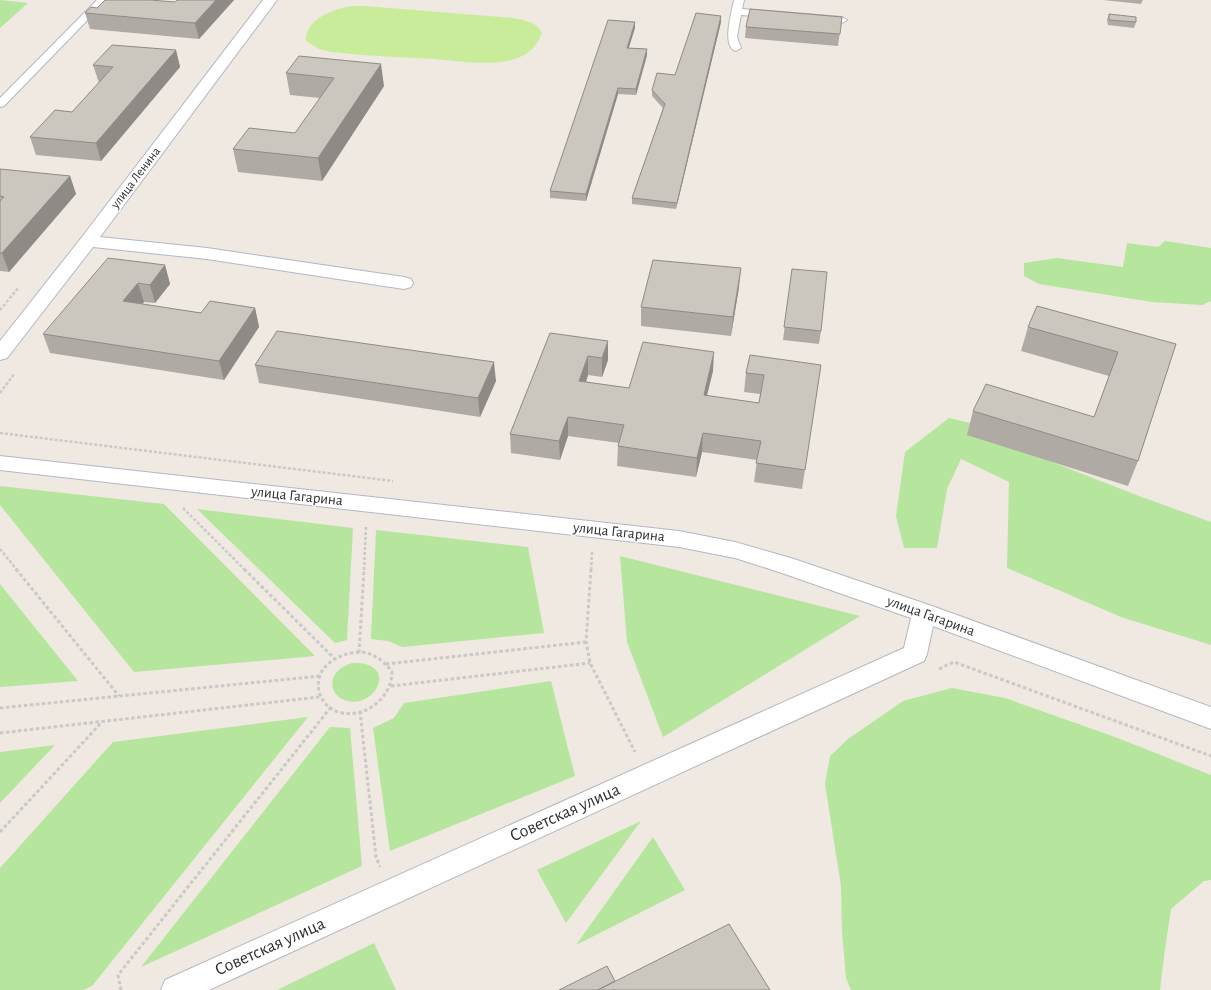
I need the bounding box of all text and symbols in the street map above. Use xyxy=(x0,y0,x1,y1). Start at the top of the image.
street label: улица Ленина xyxy=(108,145,163,212)
street label: улица Гагарина xyxy=(249,484,344,508)
street label: улица Гагарина xyxy=(571,520,666,544)
street label: улица Гагарина xyxy=(884,593,977,639)
street label: Советская улица xyxy=(507,781,623,845)
street label: Советская улица xyxy=(212,915,328,979)

